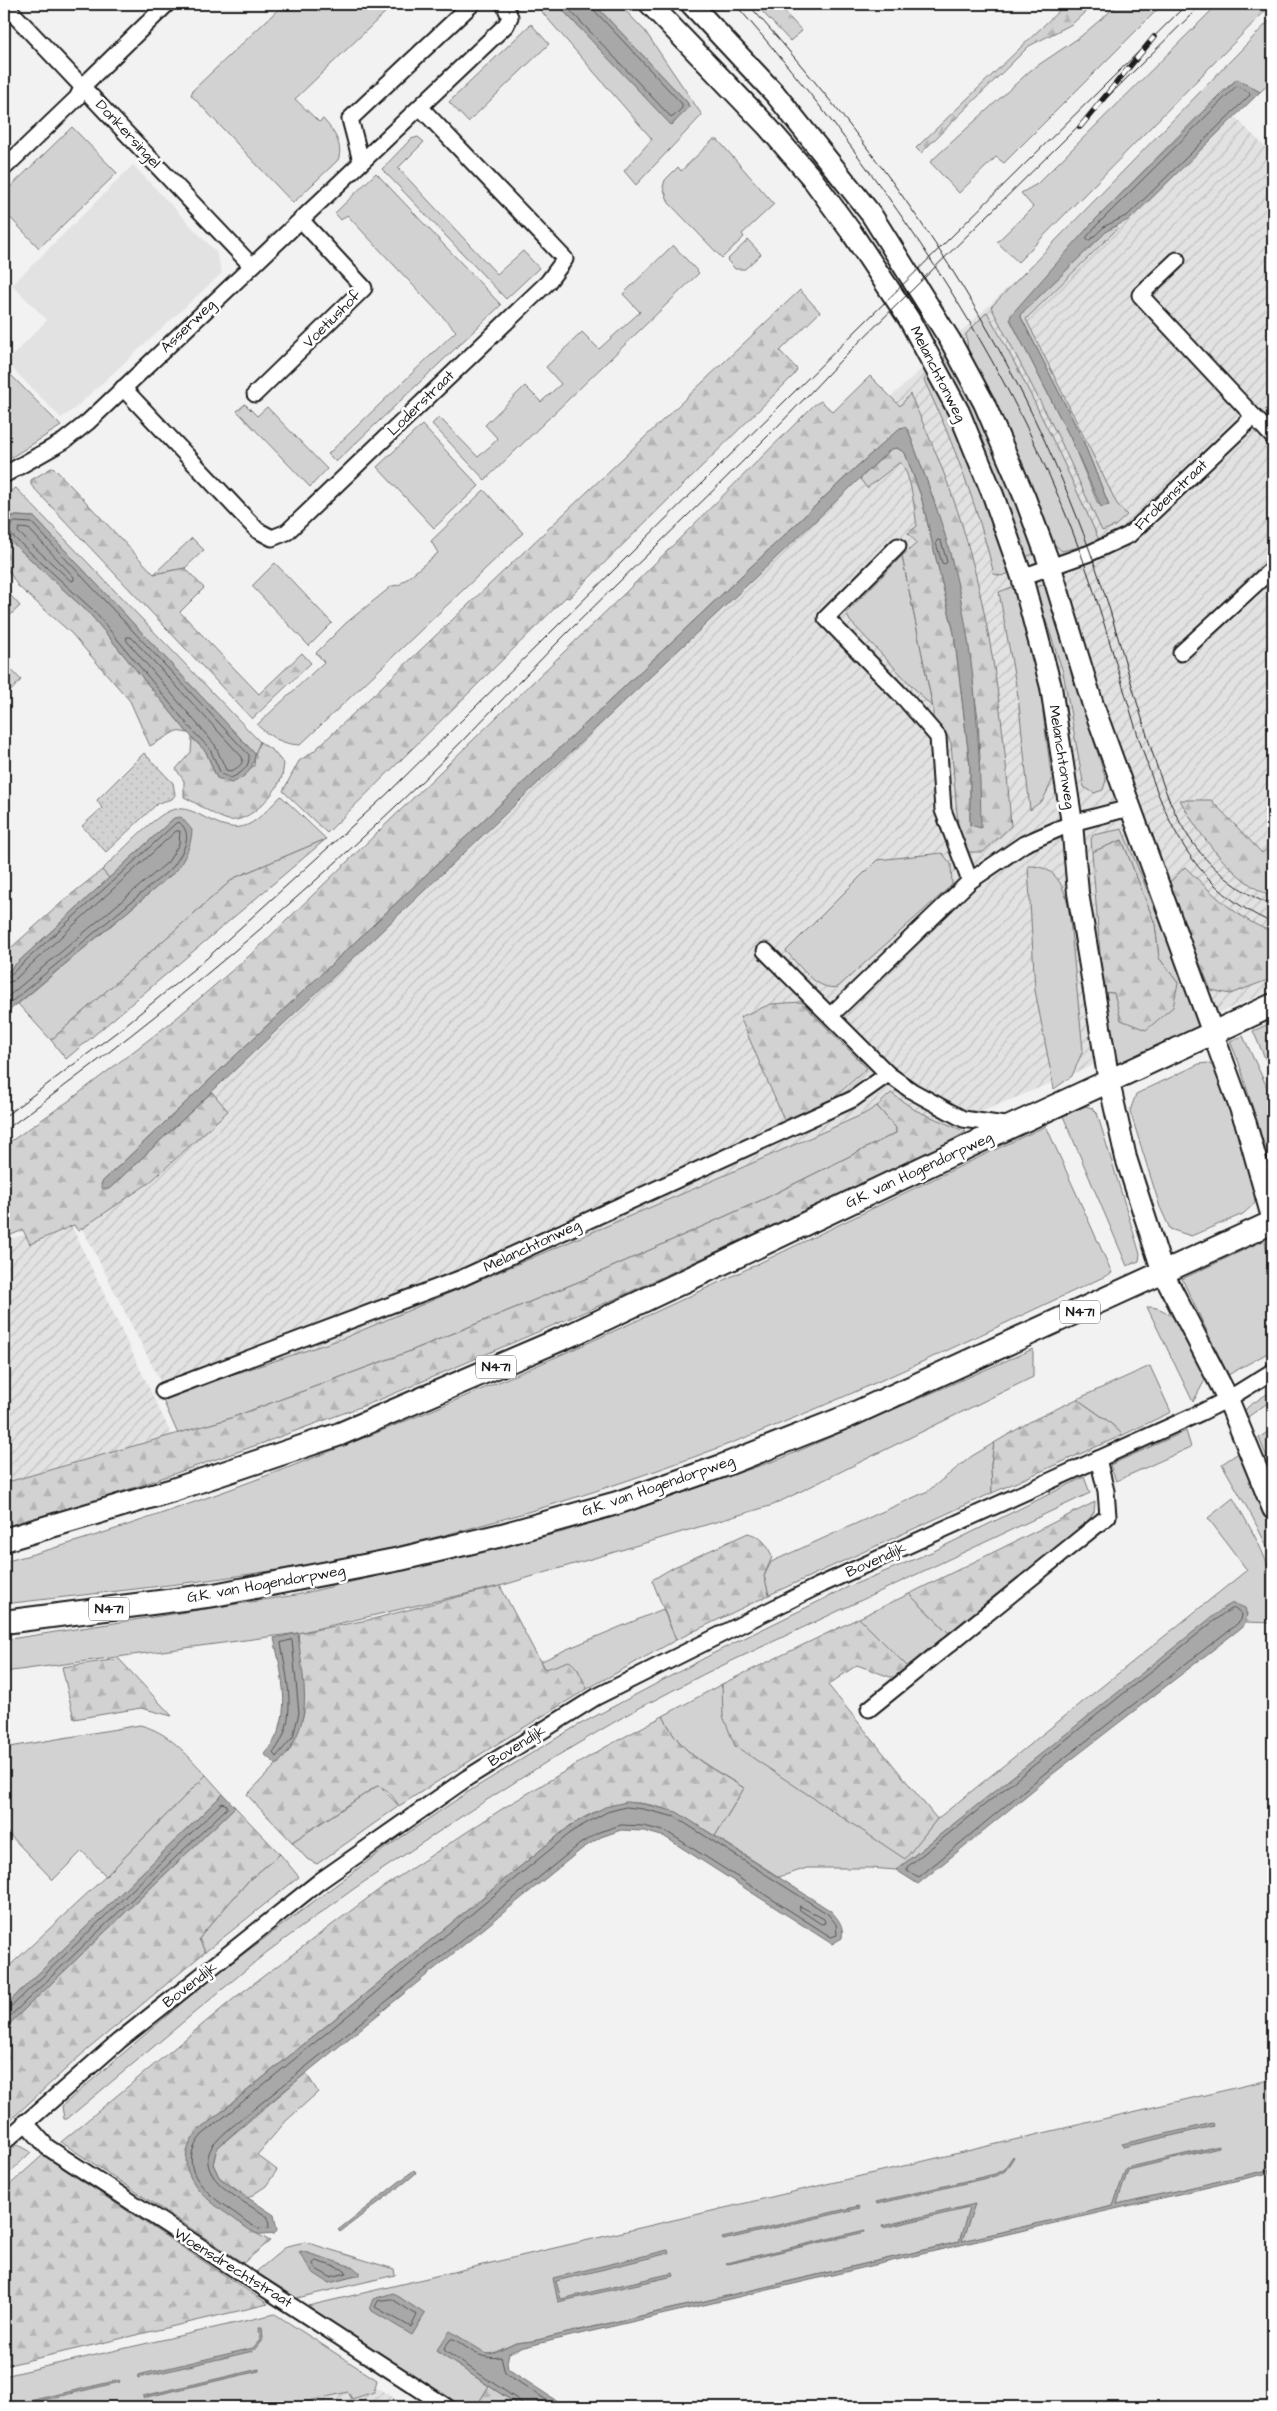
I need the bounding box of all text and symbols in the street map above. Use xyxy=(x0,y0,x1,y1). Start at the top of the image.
street label: Donkersingel xyxy=(90,95,165,174)
street label: Voetiushof xyxy=(298,285,366,353)
street label: Asserweg xyxy=(156,294,221,358)
street label: Melanchtonweg xyxy=(904,322,971,426)
street label: Loderstraat xyxy=(383,366,459,440)
street label: Frobenstraat xyxy=(1130,455,1212,535)
street label: Melanchtonweg xyxy=(1042,704,1081,811)
street label: G.K. van Hogendorpweg xyxy=(842,1127,997,1214)
street label: Melanchtonweg xyxy=(480,1214,585,1279)
road number: N471 xyxy=(1060,1300,1100,1324)
road number: N471 xyxy=(476,1355,516,1378)
street label: G.K. van Hogendorpweg xyxy=(579,1450,738,1523)
street label: Bovendijk xyxy=(842,1537,910,1583)
street label: G.K. van Hogendorpweg xyxy=(185,1560,347,1609)
road number: N471 xyxy=(89,1598,129,1620)
street label: Bovendijk xyxy=(484,1720,550,1772)
street label: Bovendijk xyxy=(158,1957,222,2013)
street label: Woensdrechtstraat xyxy=(170,2223,296,2313)

